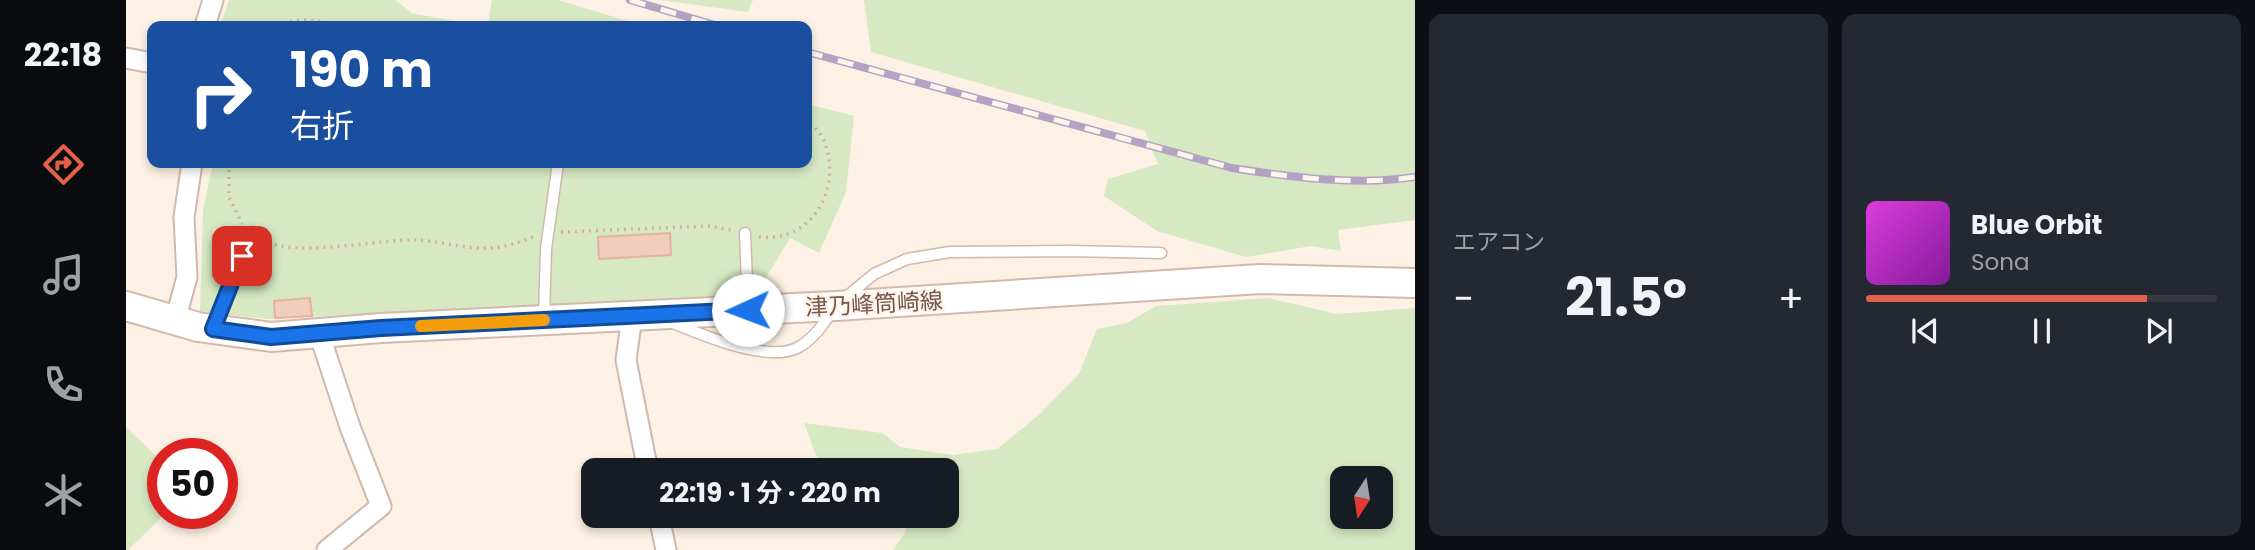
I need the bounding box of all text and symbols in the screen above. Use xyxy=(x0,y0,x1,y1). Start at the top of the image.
text: 22:18 xyxy=(24,32,102,77)
text: 190 m xyxy=(290,36,433,104)
icon: right xyxy=(175,49,266,140)
text: 右折 xyxy=(290,103,354,148)
icon: directions xyxy=(39,140,88,189)
text: Blue Orbit xyxy=(1971,207,2102,243)
pin xyxy=(212,226,272,286)
text: エアコン xyxy=(1453,226,1545,258)
icon: arrive xyxy=(223,237,261,275)
text: Sona xyxy=(1971,246,2030,278)
icon: music xyxy=(39,250,88,299)
text: 21.5° xyxy=(1565,261,1687,334)
text: − xyxy=(1453,272,1474,325)
text: + xyxy=(1778,272,1804,325)
position arrow xyxy=(711,273,785,347)
street label: 津乃峰筒崎線 xyxy=(804,284,944,324)
icon: previous xyxy=(1906,312,1944,350)
icon: pause xyxy=(2023,312,2061,350)
icon: next xyxy=(2140,312,2178,350)
icon: phone xyxy=(39,360,88,409)
speed limit sign: 50 xyxy=(147,438,238,529)
north arrow xyxy=(1330,466,1393,528)
map controls xyxy=(1330,466,1393,529)
icon: climate xyxy=(39,470,88,519)
text: 22:19 · 1 分 · 220 m xyxy=(659,475,881,511)

